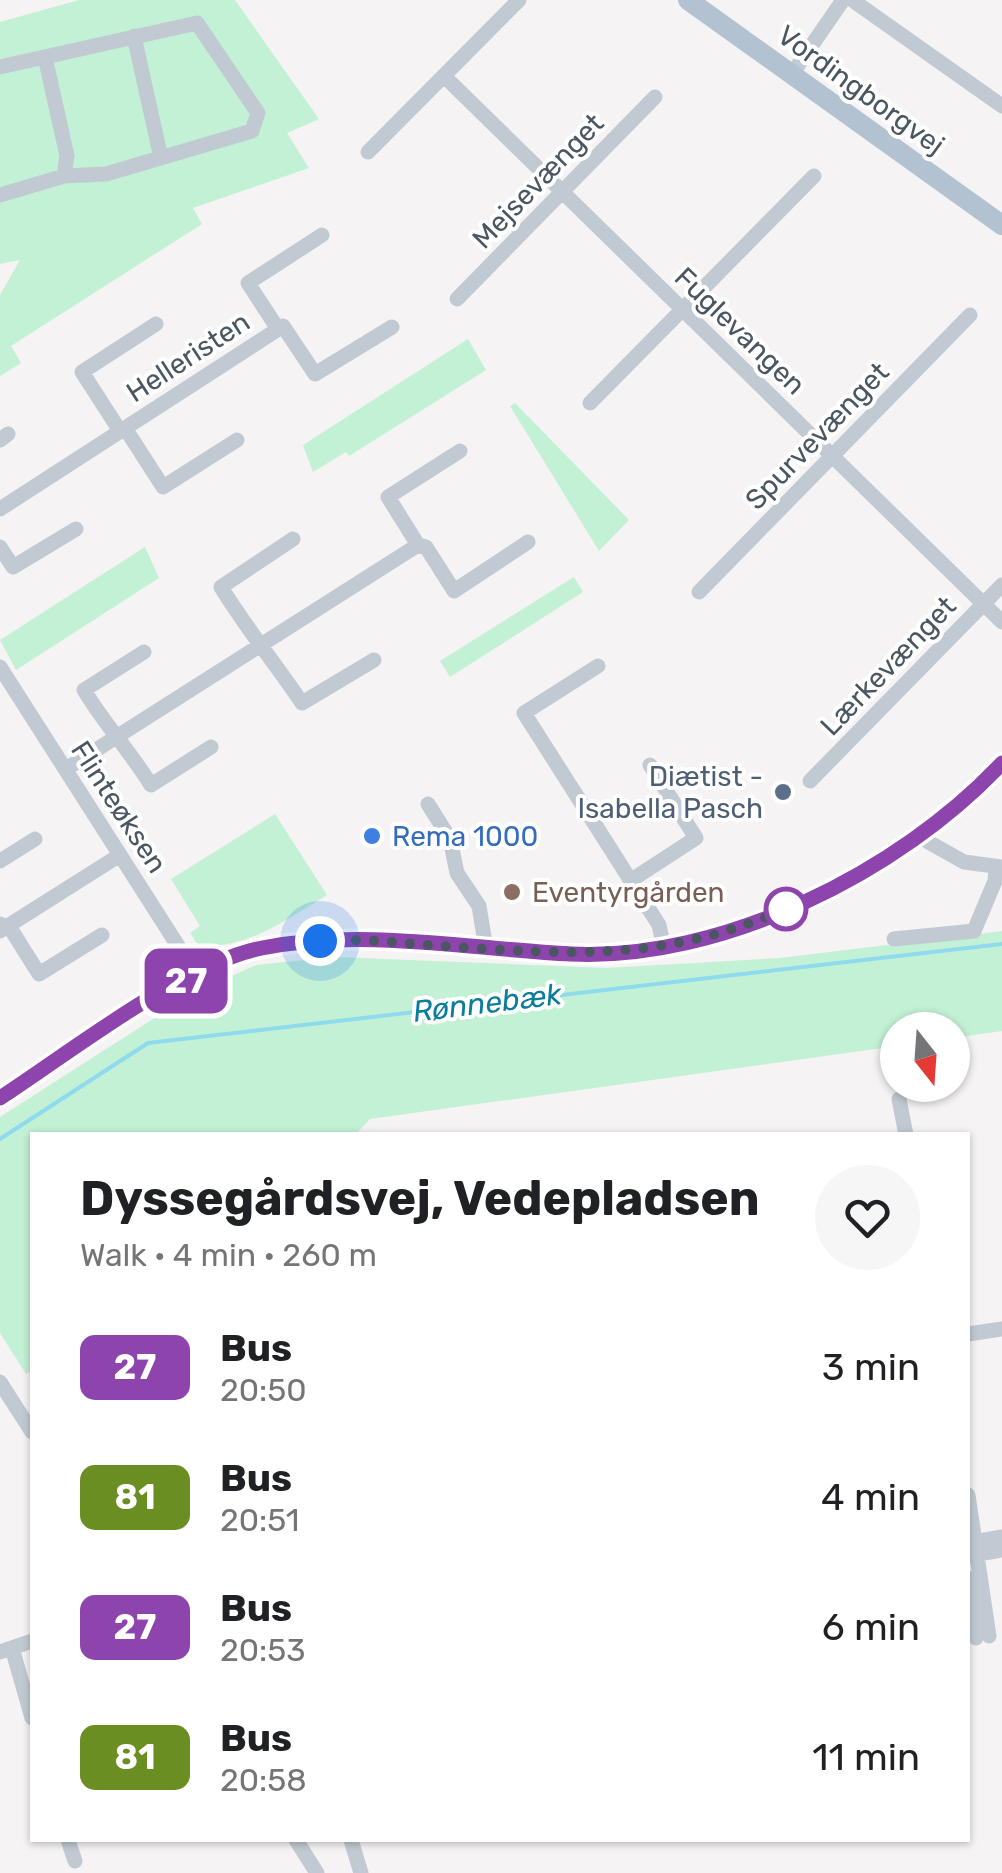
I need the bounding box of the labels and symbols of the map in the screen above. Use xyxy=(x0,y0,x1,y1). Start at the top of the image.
street label: Vordingborgvej xyxy=(771,18,951,162)
street label: Mejsevænget xyxy=(465,107,611,255)
street label: Fuglevangen xyxy=(668,261,812,401)
street label: Helleristen xyxy=(120,305,256,409)
street label: Spurvevænget xyxy=(738,355,896,516)
street label: Lærkevænget xyxy=(813,590,963,742)
street label: Flinteøksen xyxy=(64,735,174,879)
place label: Diætist - Isabella Pasch xyxy=(577,760,763,825)
marker: Diætist - Isabella Pasch xyxy=(772,781,794,803)
place label: Rema 1000 xyxy=(392,820,538,853)
marker: Rema 1000 xyxy=(361,825,383,847)
place label: Eventyrgården xyxy=(532,876,725,909)
marker: Eventyrgården xyxy=(501,881,523,903)
unlabelled marker xyxy=(765,888,807,930)
your location xyxy=(295,916,345,966)
line badge: 27 xyxy=(141,948,231,1014)
water label: Rønnebæk xyxy=(410,976,564,1030)
north arrow xyxy=(880,1012,970,1102)

